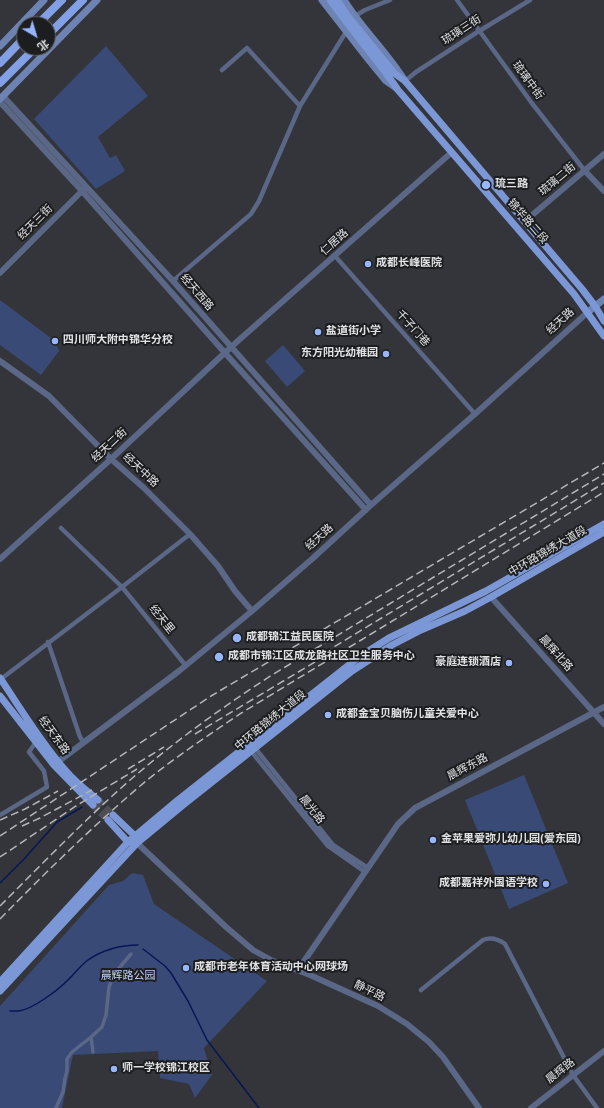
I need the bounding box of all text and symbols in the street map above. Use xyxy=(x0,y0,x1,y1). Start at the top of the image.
street label: 琉璃三街 xyxy=(440,13,484,49)
north arrow xyxy=(16,16,56,56)
text: 北 xyxy=(34,36,51,54)
street label: 琉璃中街 xyxy=(509,59,545,103)
street label: 琉璃二街 xyxy=(537,161,579,199)
place label: 琉三路 xyxy=(495,178,528,192)
marker: 琉三路 xyxy=(480,179,492,191)
street label: 锦华路二段 xyxy=(504,197,550,247)
street label: 经天三街 xyxy=(16,203,56,243)
street label: 仁居路 xyxy=(318,227,352,259)
place label: 成都长峰医院 xyxy=(376,257,442,271)
marker: 成都长峰医院 xyxy=(363,259,373,269)
street label: 经天西路 xyxy=(177,272,215,314)
street label: 经天路 xyxy=(544,306,578,338)
street label: 千子门巷 xyxy=(392,308,432,350)
place label: 盐道街小学 xyxy=(326,325,381,339)
marker: 盐道街小学 xyxy=(313,327,323,337)
place label: 四川师大附中锦华分校 xyxy=(63,334,173,348)
marker: 四川师大附中锦华分校 xyxy=(50,336,60,346)
place label: 东方阳光幼稚园 xyxy=(301,347,378,361)
marker: 东方阳光幼稚园 xyxy=(381,349,391,359)
street label: 经天二街 xyxy=(89,426,131,466)
street label: 经天中路 xyxy=(119,451,161,491)
street label: 经天路 xyxy=(303,522,337,554)
street label: 中环路锦绣大道段 xyxy=(507,524,589,580)
street label: 经天里 xyxy=(145,603,177,637)
place label: 成都锦江益民医院 xyxy=(246,631,334,645)
marker: 成都锦江益民医院 xyxy=(231,632,243,644)
street label: 晨辉北路 xyxy=(535,633,575,675)
place label: 成都市锦江区成龙路社区卫生服务中心 xyxy=(228,650,415,664)
marker: 成都市锦江区成龙路社区卫生服务中心 xyxy=(213,651,225,663)
place label: 豪庭连锁酒店 xyxy=(435,656,501,670)
marker: 豪庭连锁酒店 xyxy=(504,658,514,668)
street label: 中环路锦绣大道段 xyxy=(233,688,309,754)
place label: 成都金宝贝脑伤儿童关爱中心 xyxy=(336,708,479,722)
marker: 成都金宝贝脑伤儿童关爱中心 xyxy=(323,710,333,720)
street label: 经天东路 xyxy=(35,714,71,758)
street label: 晨辉东路 xyxy=(445,752,491,784)
street label: 晨光路 xyxy=(295,793,327,827)
place label: 金苹果爱弥儿幼儿园(爱东园) xyxy=(441,833,581,847)
marker: 金苹果爱弥儿幼儿园(爱东园) xyxy=(428,835,438,845)
place label: 成都嘉祥外国语学校 xyxy=(439,877,538,891)
marker: 成都嘉祥外国语学校 xyxy=(541,879,551,889)
place label: 成都市老年体育活动中心网球场 xyxy=(194,961,348,975)
marker: 成都市老年体育活动中心网球场 xyxy=(181,963,191,973)
park label: 晨辉路公园 xyxy=(101,970,155,984)
street label: 静平路 xyxy=(351,979,387,1005)
street label: 晨辉路 xyxy=(544,1057,578,1087)
place label: 师一学校锦江校区 xyxy=(122,1062,210,1076)
marker: 师一学校锦江校区 xyxy=(109,1064,119,1074)

